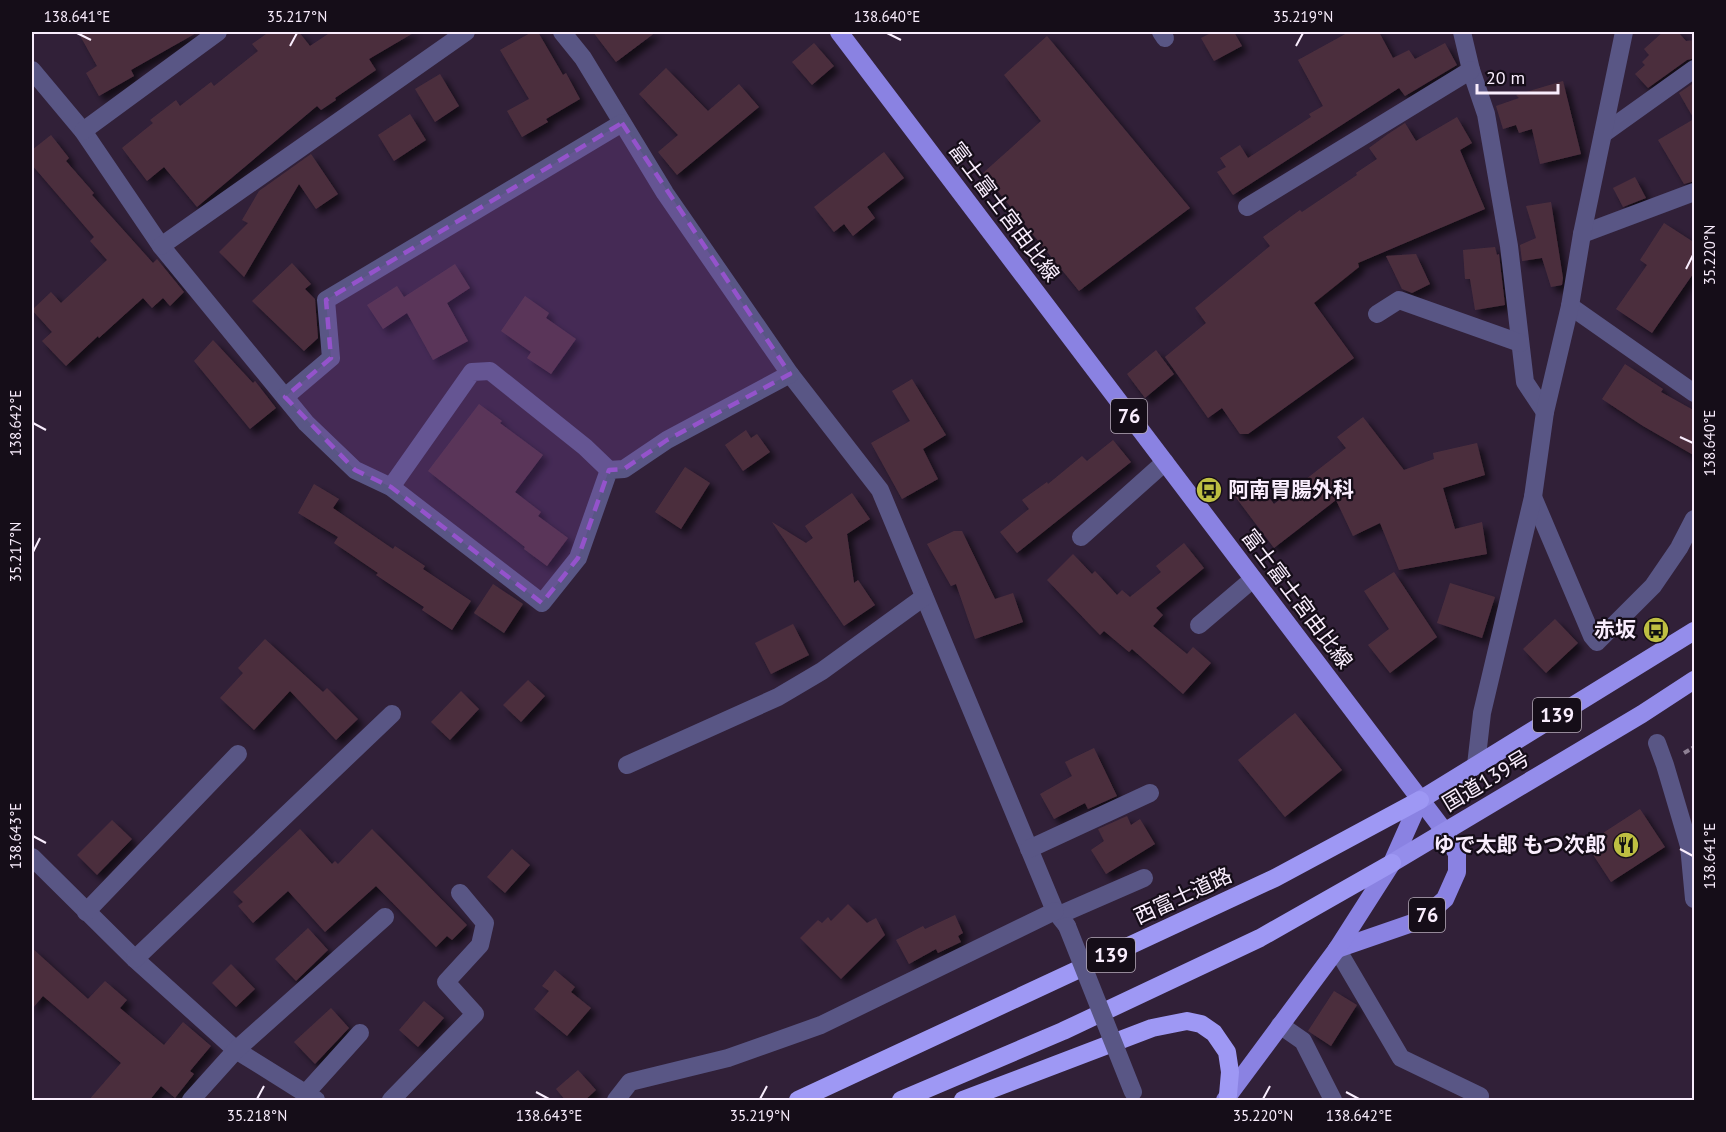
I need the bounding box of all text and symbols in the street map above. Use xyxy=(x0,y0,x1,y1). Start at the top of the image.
text: 138.641°E xyxy=(44,7,110,26)
text: 35.217°N xyxy=(267,7,327,26)
text: 138.640°E xyxy=(854,7,920,26)
text: 35.219°N xyxy=(1273,7,1333,26)
scale bar xyxy=(1477,57,1558,95)
text: 20 m xyxy=(1486,66,1525,89)
street label: 富士富士宮由比線 xyxy=(943,136,1066,287)
text: 35.220°N xyxy=(1700,225,1719,285)
text: 138.642°E xyxy=(6,390,25,456)
road number: 76 xyxy=(1111,399,1147,433)
text: 138.640°E xyxy=(1700,410,1719,476)
bus stop icon: 阿南胃腸外科 xyxy=(1194,475,1224,505)
place label: 阿南胃腸外科 xyxy=(1228,476,1354,503)
text: 35.217°N xyxy=(6,522,25,582)
street label: 富士富士宮由比線 xyxy=(1236,523,1359,674)
bus stop icon: 赤坂 xyxy=(1641,615,1671,645)
place label: 赤坂 xyxy=(1594,616,1636,643)
road number: 139 xyxy=(1533,698,1581,732)
street label: 国道139号 xyxy=(1437,744,1534,817)
text: 138.643°E xyxy=(6,803,25,869)
text: 138.641°E xyxy=(1700,823,1719,889)
restaurant icon: ゆで太郎 もつ次郎 xyxy=(1611,830,1641,860)
place label: ゆで太郎 もつ次郎 xyxy=(1434,831,1606,858)
street label: 西富士道路 xyxy=(1130,861,1236,930)
road number: 76 xyxy=(1409,898,1445,932)
road number: 139 xyxy=(1087,938,1135,972)
text: 35.218°N xyxy=(227,1106,287,1125)
text: 138.643°E xyxy=(516,1106,582,1125)
text: 35.219°N xyxy=(730,1106,790,1125)
text: 35.220°N xyxy=(1233,1106,1293,1125)
text: 138.642°E xyxy=(1326,1106,1392,1125)

